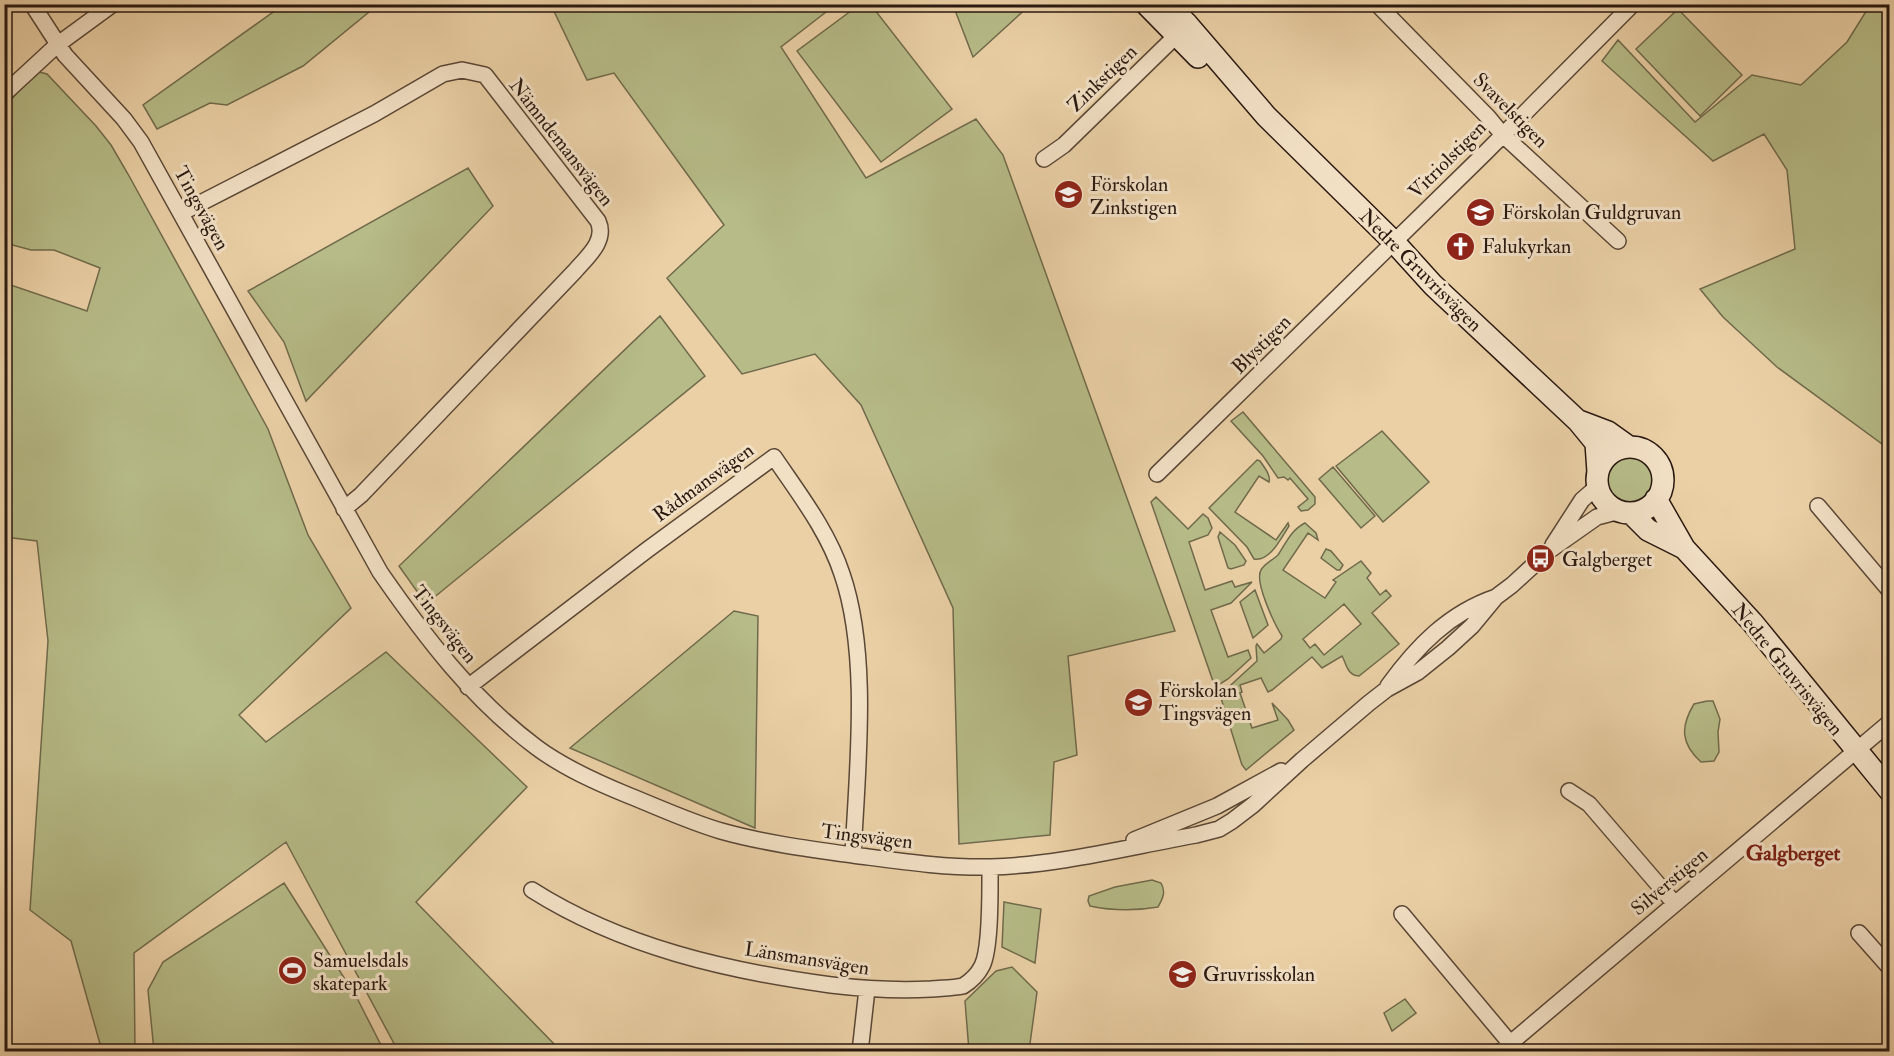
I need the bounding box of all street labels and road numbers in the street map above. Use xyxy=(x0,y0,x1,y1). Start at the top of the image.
street label: Zinkstigen xyxy=(1062,39,1142,118)
street label: Svavelstigen xyxy=(1468,67,1554,153)
street label: Nämndemansvägen xyxy=(504,73,619,211)
street label: Vitriolstigen xyxy=(1403,115,1492,204)
street label: Tingsvägen xyxy=(168,162,235,255)
street label: Nedre Gruvrisvägen xyxy=(1354,204,1487,337)
street label: Blystigen xyxy=(1226,309,1296,379)
street label: Rådmansvägen xyxy=(648,437,759,527)
street label: Tingsvägen xyxy=(406,580,483,668)
street label: Nedre Gruvrisvägen xyxy=(1726,598,1849,741)
street label: Tingsvägen xyxy=(820,818,914,855)
street label: Silverstigen xyxy=(1626,842,1713,921)
street label: Länsmansvägen xyxy=(743,936,871,981)

